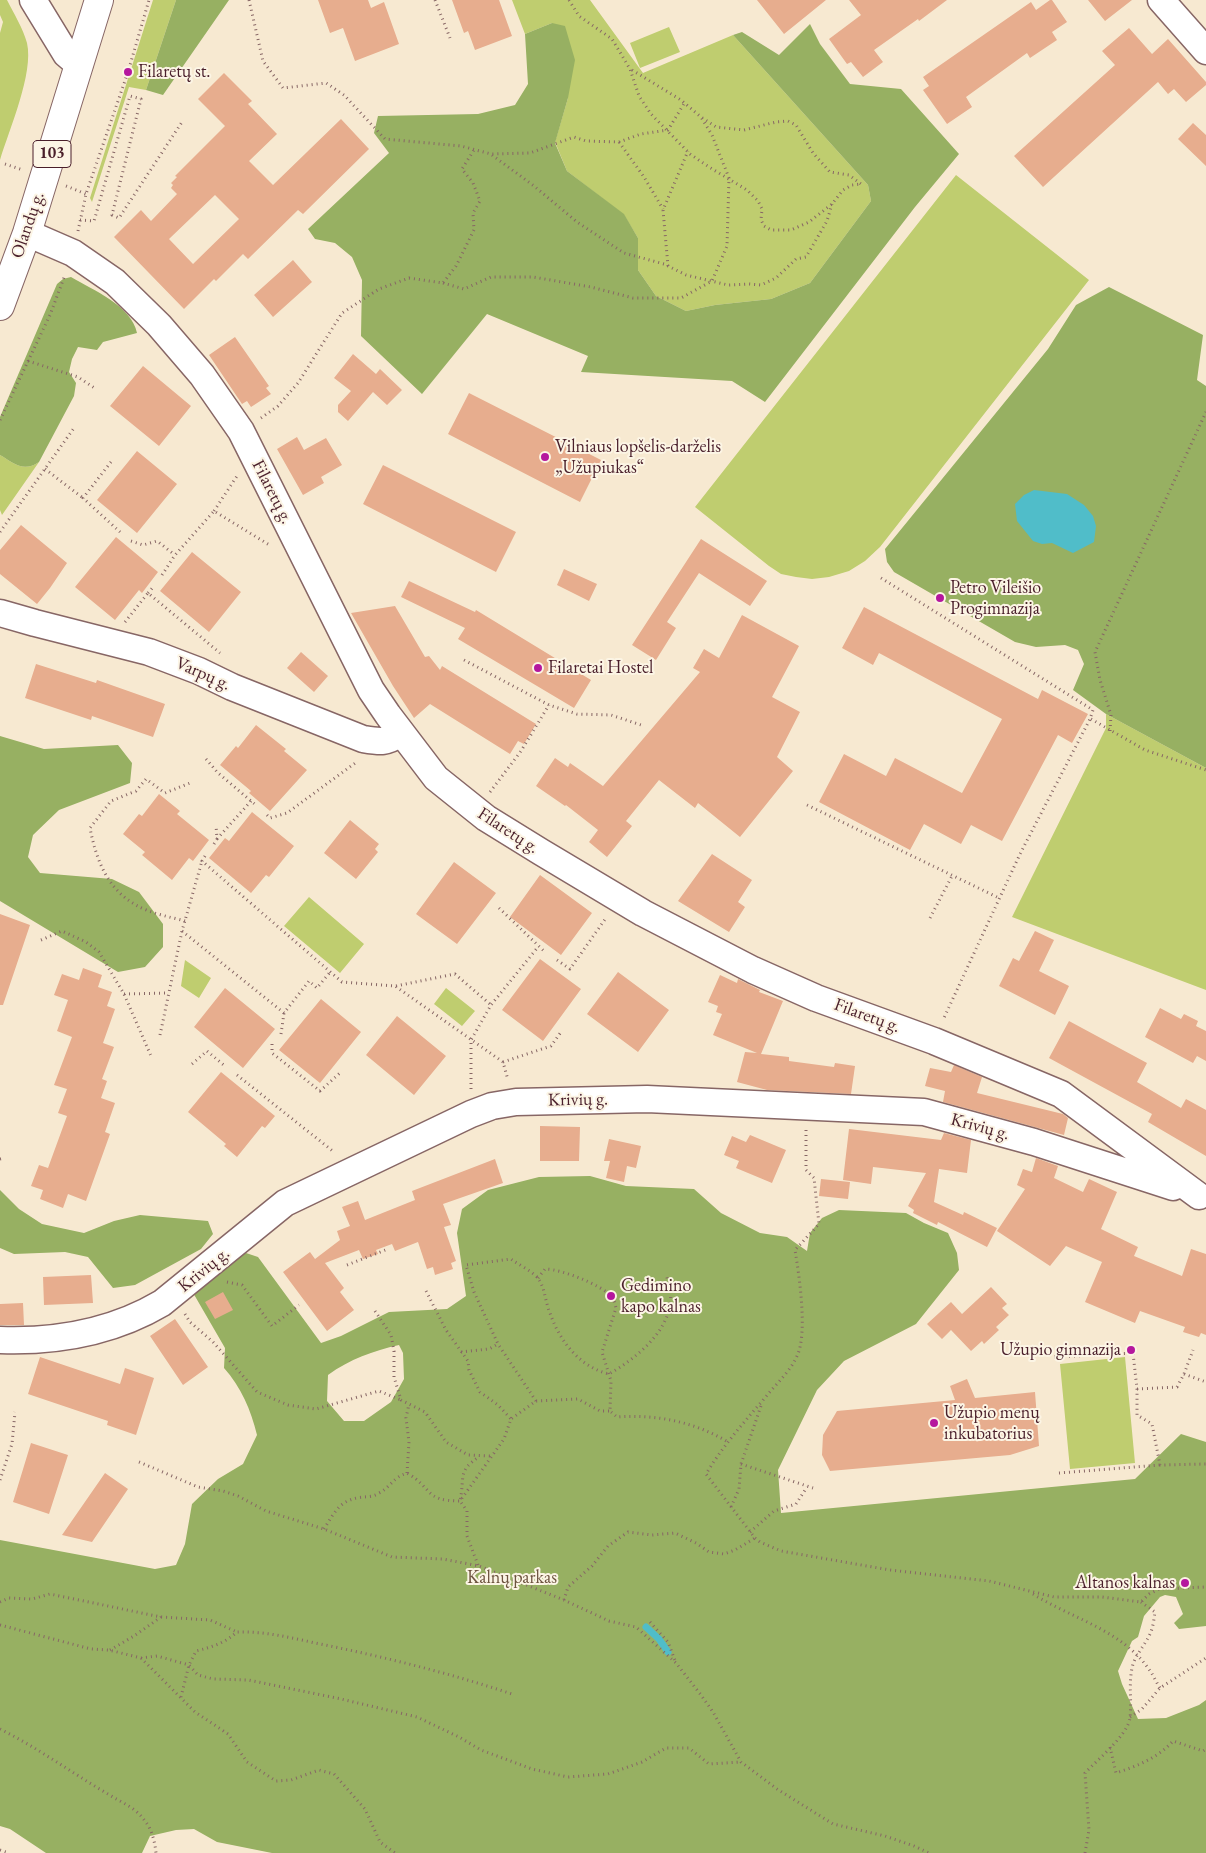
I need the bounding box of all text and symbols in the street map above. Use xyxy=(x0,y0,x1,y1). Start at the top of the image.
place label: Filaretų st. xyxy=(138,61,211,83)
marker: Filaretų st. xyxy=(122,66,134,78)
road number: 103 xyxy=(33,140,71,168)
street label: Olandų g. xyxy=(7,189,49,261)
place label: Vilniaus lopšelis-darželis „Užupiukas“ xyxy=(555,436,721,478)
marker: Vilniaus lopšelis-darželis „Užupiukas“ xyxy=(539,451,551,463)
street label: Filaretų g. xyxy=(247,456,297,528)
place label: Petro Vileišio Progimnazija xyxy=(950,577,1041,620)
marker: Petro Vileišio Progimnazija xyxy=(934,592,946,604)
street label: Varpų g. xyxy=(172,652,234,696)
place label: Filaretai Hostel xyxy=(548,657,653,679)
marker: Filaretai Hostel xyxy=(532,662,544,674)
street label: Filaretų g. xyxy=(473,803,543,859)
street label: Filaretų g. xyxy=(831,994,903,1038)
street label: Krivių g. xyxy=(548,1089,608,1111)
street label: Krivių g. xyxy=(948,1109,1012,1145)
street label: Krivių g. xyxy=(174,1243,234,1297)
place label: Gedimino kapo kalnas xyxy=(621,1275,701,1318)
marker: Gedimino kapo kalnas xyxy=(605,1290,617,1302)
place label: Užupio gimnazija xyxy=(1000,1339,1121,1361)
marker: Užupio gimnazija xyxy=(1125,1344,1137,1356)
place label: Užupio menų inkubatorius xyxy=(944,1402,1040,1445)
marker: Užupio menų inkubatorius xyxy=(928,1417,940,1429)
park label: Kalnų parkas xyxy=(467,1567,557,1589)
place label: Altanos kalnas xyxy=(1075,1572,1175,1594)
marker: Altanos kalnas xyxy=(1179,1577,1191,1589)

